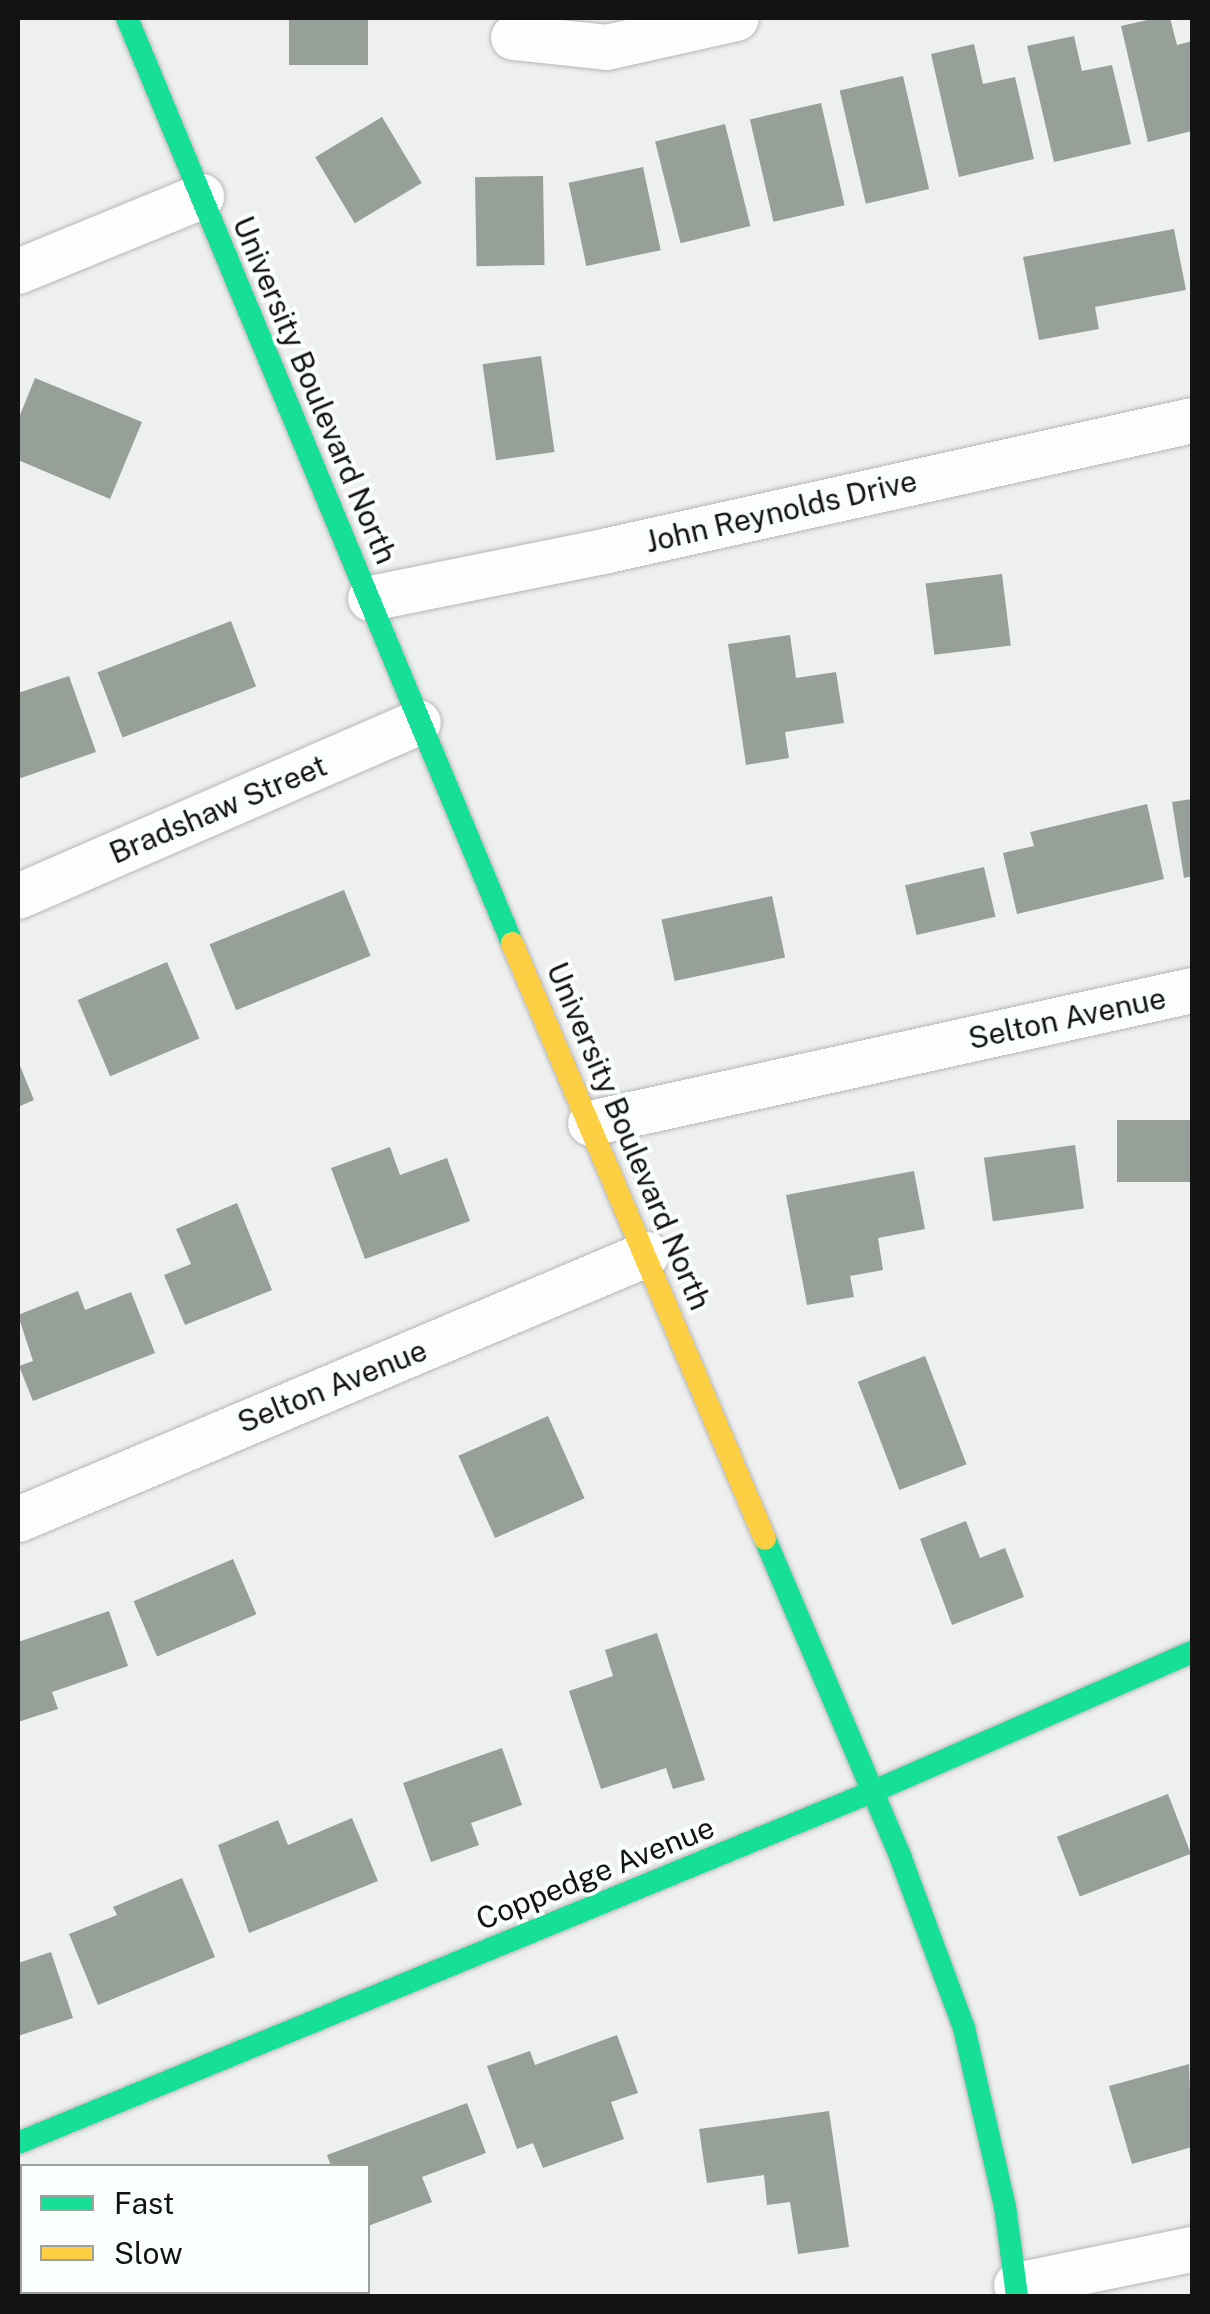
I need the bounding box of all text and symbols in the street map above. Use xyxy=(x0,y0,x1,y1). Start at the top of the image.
street label: University Boulevard North xyxy=(225,211,405,569)
street label: John Reynolds Drive xyxy=(642,462,920,560)
street label: Bradshaw Street xyxy=(104,747,332,871)
street label: University Boulevard North xyxy=(539,957,719,1315)
street label: Selton Avenue xyxy=(965,980,1169,1056)
street label: Selton Avenue xyxy=(232,1332,432,1440)
street label: Coppedge Avenue xyxy=(471,1809,719,1937)
legend xyxy=(20,2164,370,2294)
text: Fast xyxy=(114,2185,174,2221)
text: Slow xyxy=(114,2235,183,2271)

